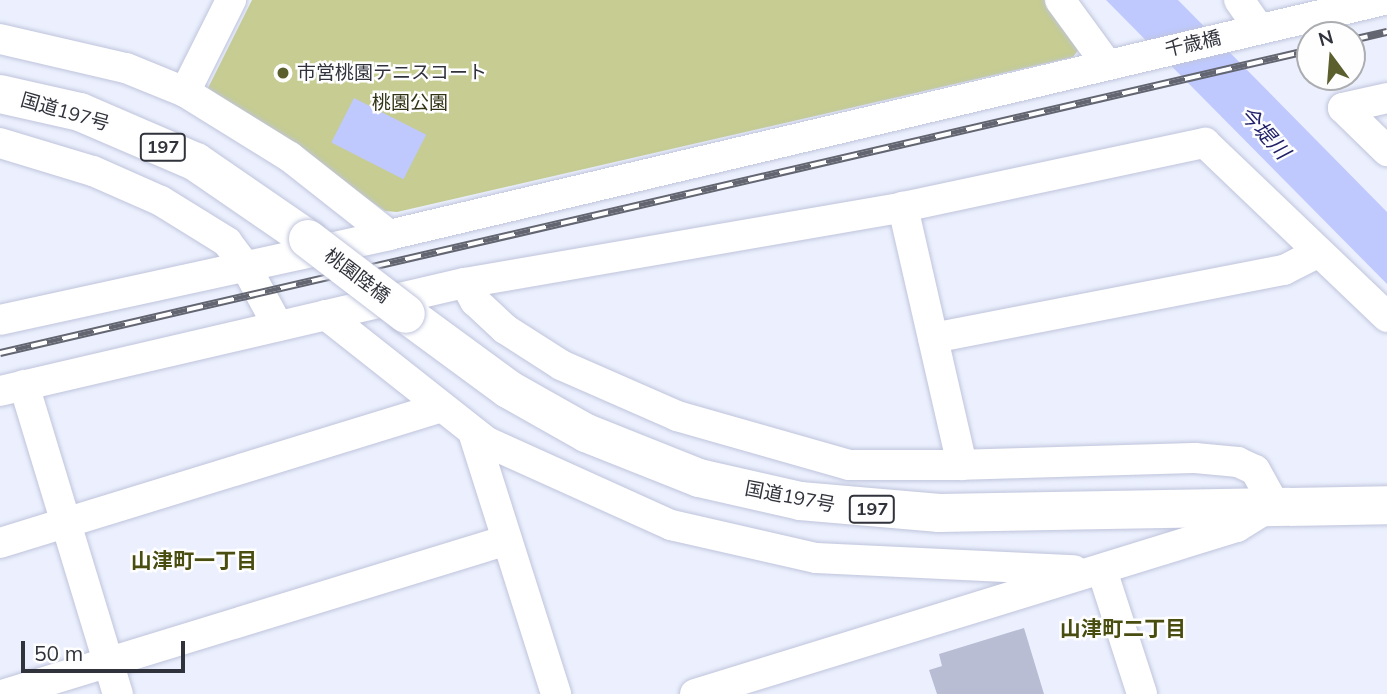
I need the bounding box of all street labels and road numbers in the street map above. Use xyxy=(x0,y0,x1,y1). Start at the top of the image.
street label: 千歳橋 xyxy=(1163,26,1223,62)
street label: 国道197号 xyxy=(18,88,112,136)
road number: 197 xyxy=(138,132,188,162)
street label: 桃園陸橋 xyxy=(320,244,394,308)
street label: 国道197号 xyxy=(743,477,837,517)
road number: 197 xyxy=(848,494,896,524)

